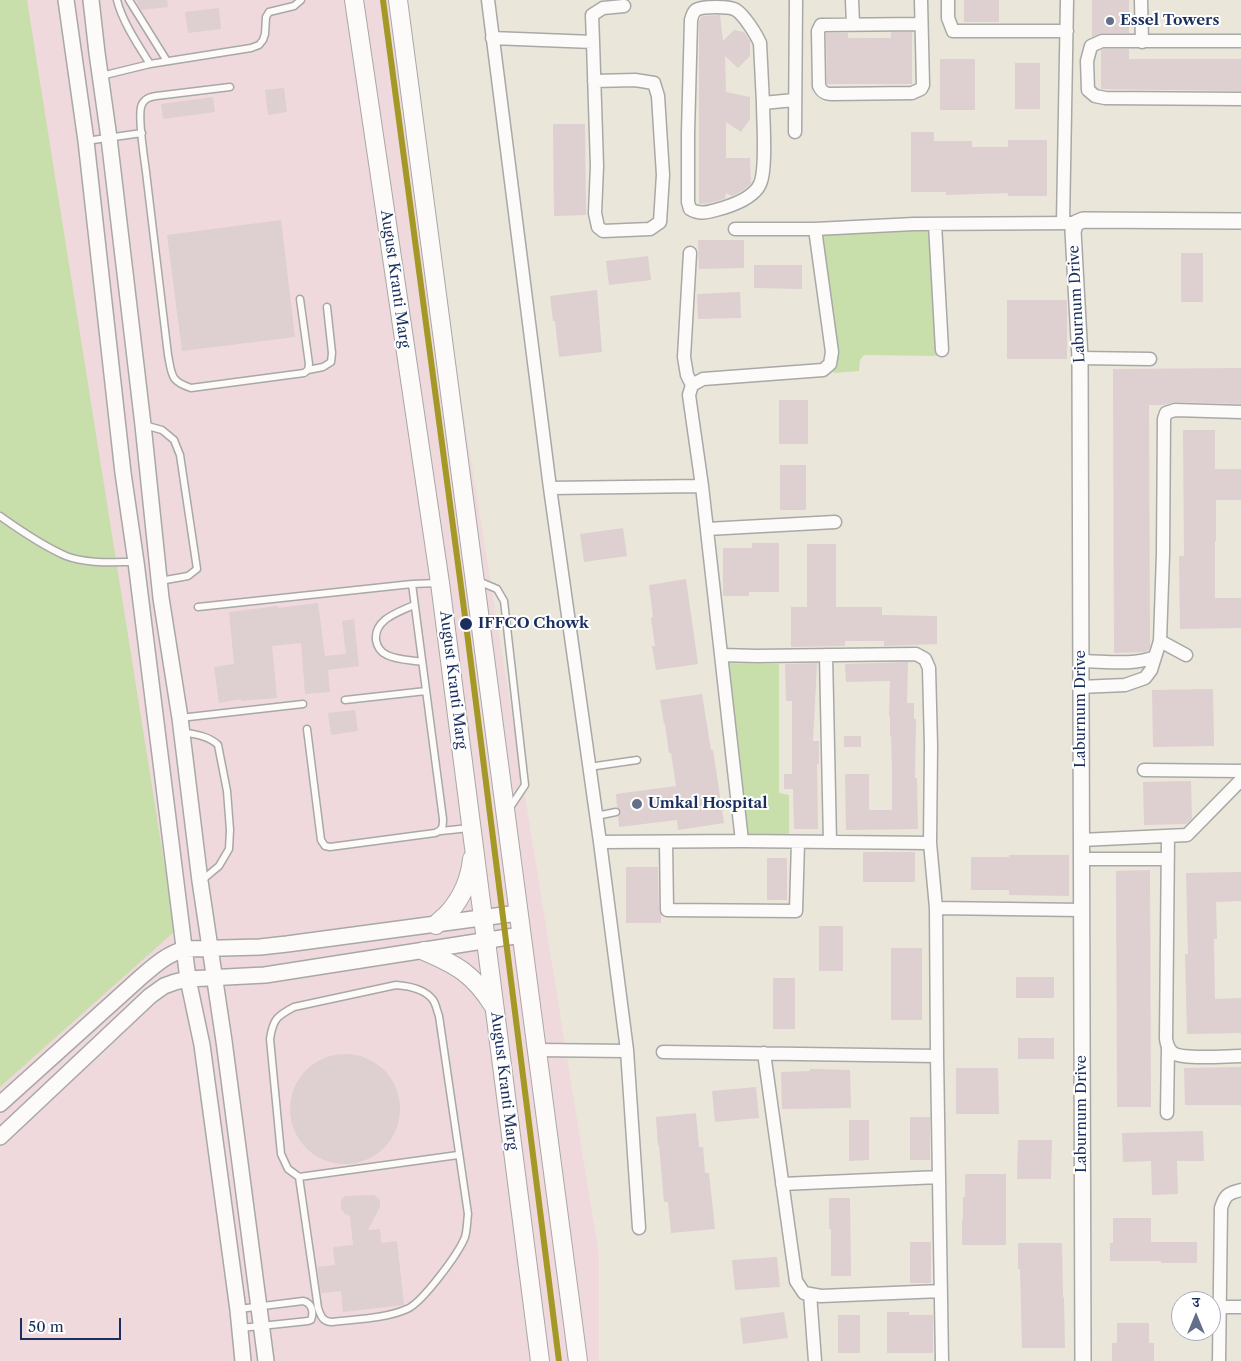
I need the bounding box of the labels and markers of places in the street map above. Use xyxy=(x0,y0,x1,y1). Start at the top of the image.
place label: Essel Towers xyxy=(1120,12,1219,30)
marker: Essel Towers xyxy=(1104,15,1116,27)
place label: IFFCO Chowk xyxy=(478,615,589,633)
marker: IFFCO Chowk xyxy=(458,616,474,632)
place label: Umkal Hospital xyxy=(648,795,767,813)
marker: Umkal Hospital xyxy=(630,797,644,811)

